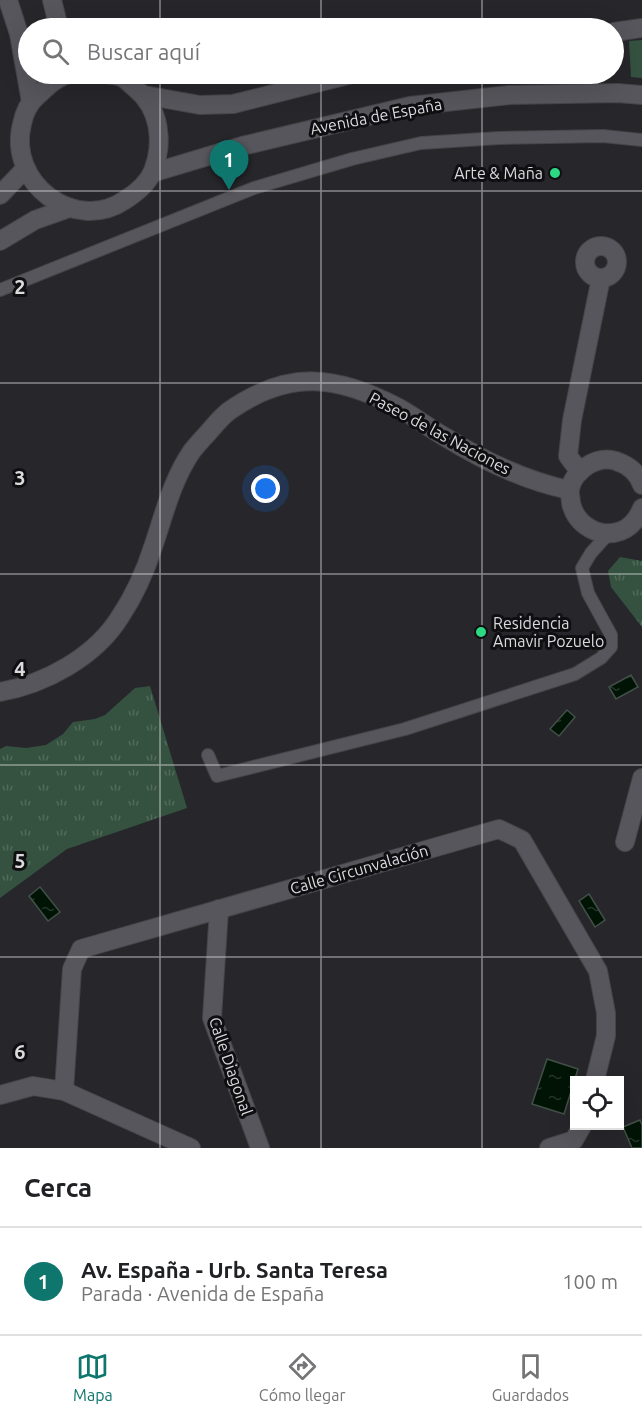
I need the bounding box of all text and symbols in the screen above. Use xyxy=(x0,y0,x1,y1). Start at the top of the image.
search box xyxy=(18,18,624,84)
icon: search xyxy=(39,35,72,68)
text: Buscar aquí xyxy=(87,39,200,64)
street label: Avenida de España xyxy=(309,94,443,138)
pin: 1 xyxy=(210,140,248,190)
place label: Arte & Maña xyxy=(454,164,543,182)
marker: Arte & Maña xyxy=(548,166,562,180)
text: 2 xyxy=(14,275,26,298)
street label: Paseo de las Naciones xyxy=(367,388,513,478)
text: 3 xyxy=(14,466,26,489)
your location xyxy=(251,474,280,503)
place label: Residencia Amavir Pozuelo xyxy=(493,614,604,650)
marker: Residencia Amavir Pozuelo xyxy=(474,625,488,639)
text: 4 xyxy=(14,657,26,680)
street label: Calle Circunvalación xyxy=(288,841,430,897)
text: 5 xyxy=(14,849,26,872)
street label: Calle Diagonal xyxy=(206,1015,256,1117)
text: 6 xyxy=(14,1040,26,1063)
map controls xyxy=(570,1076,624,1130)
button: locate xyxy=(570,1076,624,1130)
text: Cerca xyxy=(24,1173,92,1202)
text: Av. España - Urb. Santa Teresa xyxy=(81,1257,388,1282)
text: 1 xyxy=(38,1270,49,1293)
text: 100 m xyxy=(562,1270,618,1293)
text: Parada · Avenida de España xyxy=(81,1282,324,1305)
tab: Mapa xyxy=(73,1350,113,1404)
tab: Cómo llegar xyxy=(259,1350,346,1404)
tab: Guardados xyxy=(492,1350,569,1404)

